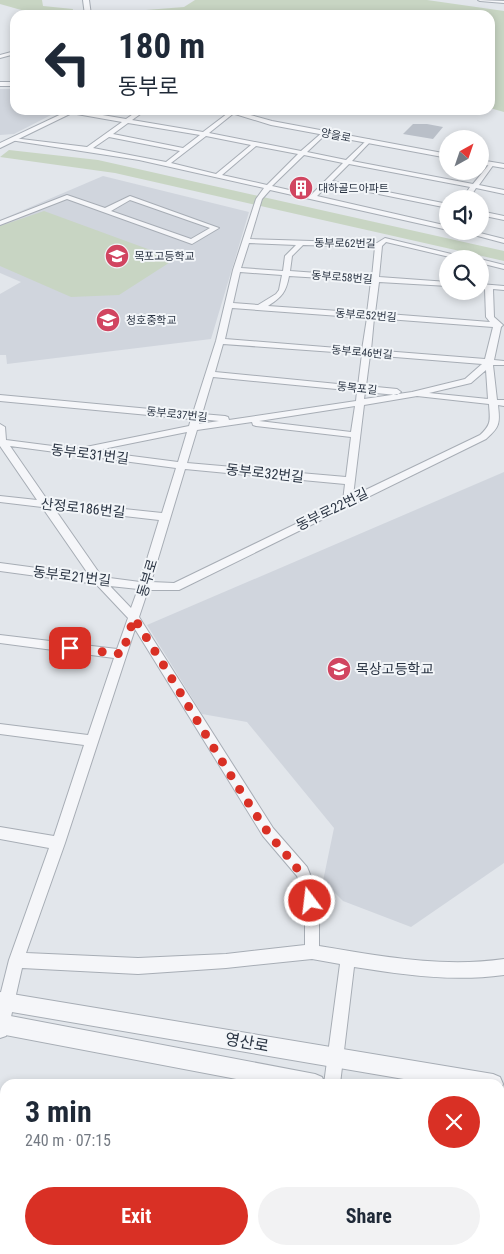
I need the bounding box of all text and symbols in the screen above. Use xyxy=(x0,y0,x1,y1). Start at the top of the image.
text: 180 m xyxy=(118,26,205,67)
icon: left xyxy=(35,30,100,95)
text: 동부로 xyxy=(118,74,179,99)
street label: 양을로 xyxy=(320,126,352,145)
north arrow xyxy=(439,130,489,180)
map controls xyxy=(439,130,489,300)
building icon: 대하골드아파트 xyxy=(288,175,314,201)
place label: 대하골드아파트 xyxy=(318,182,389,195)
button: sound xyxy=(439,190,489,240)
street label: 동부로62번길 xyxy=(314,236,376,251)
school or university icon: 목포고등학교 xyxy=(104,243,130,269)
place label: 목포고등학교 xyxy=(134,250,195,263)
button: search xyxy=(439,250,489,300)
street label: 동부로58번길 xyxy=(311,269,373,286)
school or university icon: 청호중학교 xyxy=(95,307,121,333)
street label: 동부로52번길 xyxy=(335,307,397,324)
place label: 청호중학교 xyxy=(126,314,177,327)
street label: 동부로46번길 xyxy=(331,343,393,362)
street label: 동목포길 xyxy=(336,380,378,397)
street label: 동부로37번길 xyxy=(146,405,208,424)
street label: 동부로31번길 xyxy=(50,441,130,467)
street label: 동부로32번길 xyxy=(225,461,305,485)
street label: 동부로22번길 xyxy=(293,485,371,533)
street label: 산정로186번길 xyxy=(40,496,126,520)
street label: 동부로 xyxy=(134,557,160,599)
street label: 동부로21번길 xyxy=(32,563,112,589)
pin xyxy=(49,627,91,669)
icon: arrive xyxy=(56,634,84,662)
school or university icon: 목상고등학교 xyxy=(326,656,352,682)
place label: 목상고등학교 xyxy=(356,661,433,677)
position arrow xyxy=(283,874,335,926)
street label: 영산로 xyxy=(224,1029,271,1056)
text: 3 min xyxy=(25,1094,92,1129)
button: close xyxy=(428,1096,480,1148)
text: 240 m · 07:15 xyxy=(25,1131,111,1150)
button: Exit xyxy=(25,1187,248,1245)
button: Share xyxy=(258,1187,480,1245)

